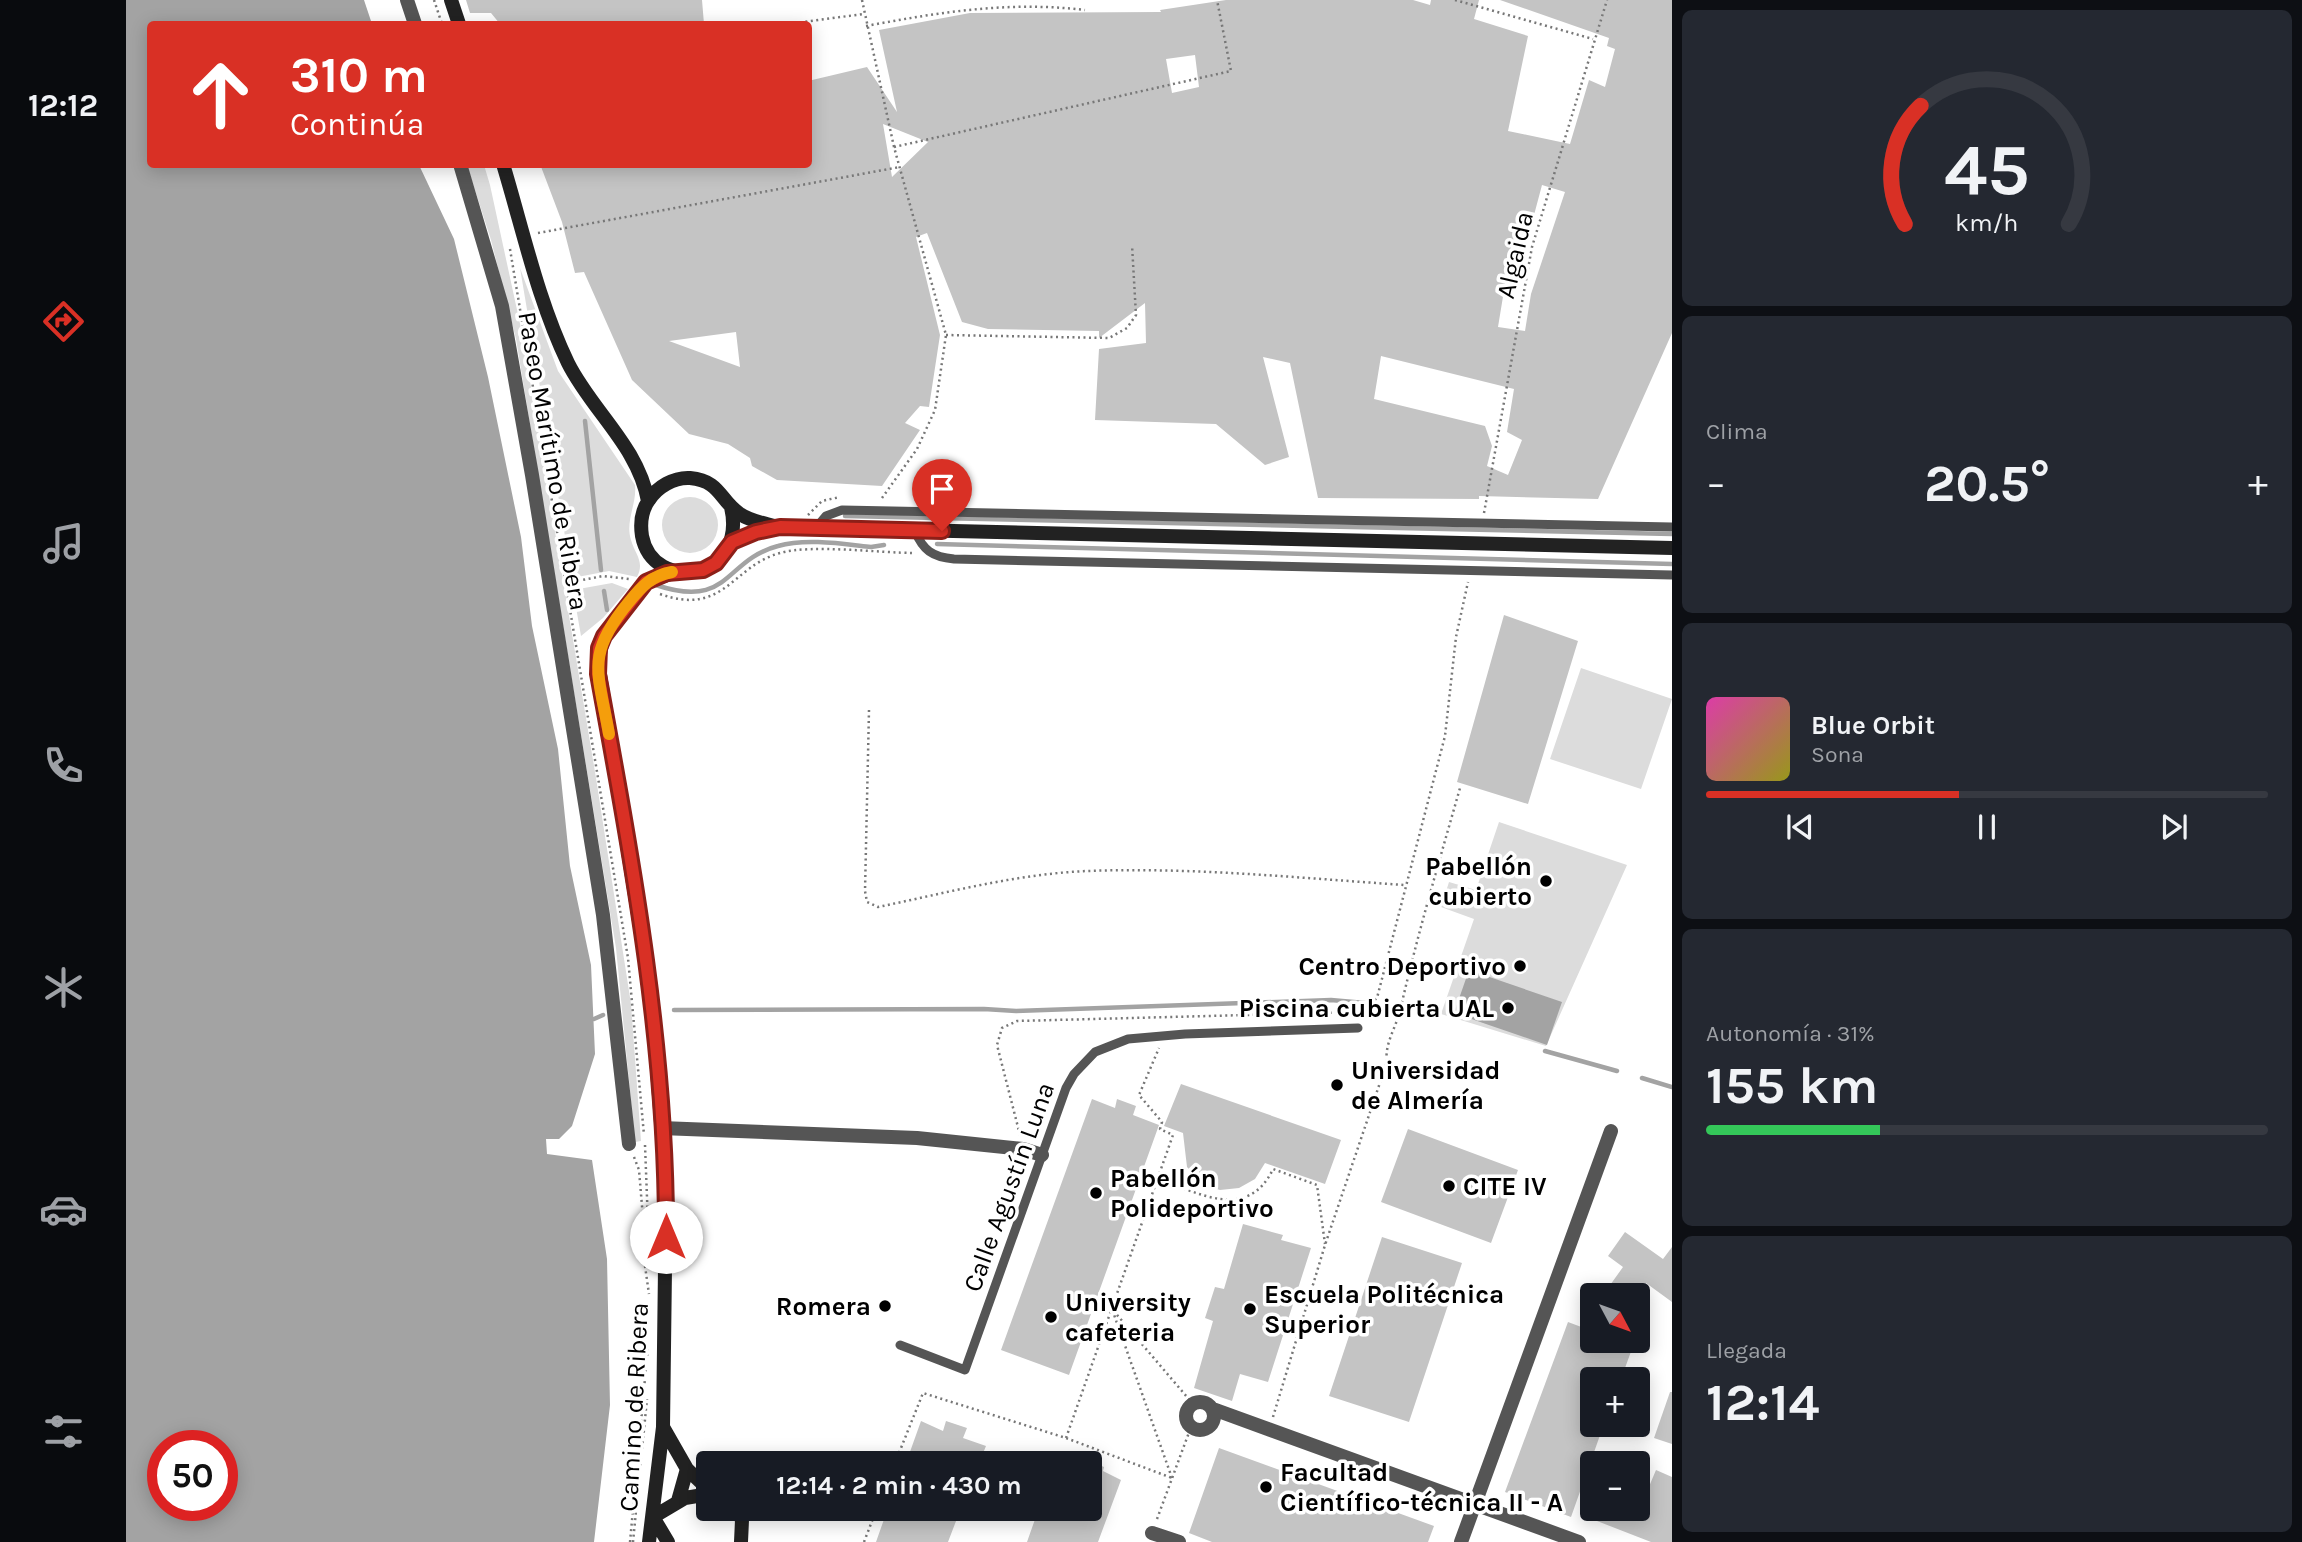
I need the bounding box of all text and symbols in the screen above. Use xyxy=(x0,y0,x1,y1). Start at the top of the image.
text: 310 m xyxy=(290,47,428,104)
icon: ahead xyxy=(175,49,266,140)
text: 12:12 xyxy=(28,87,98,124)
text: Continúa xyxy=(290,106,424,143)
text: 45 xyxy=(1944,128,2030,213)
street label: Algaida xyxy=(1490,208,1540,302)
text: km/h xyxy=(1955,208,2019,237)
icon: directions xyxy=(39,297,88,346)
street label: Paseo Marítimo de Ribera xyxy=(511,309,595,613)
text: Clima xyxy=(1706,418,1768,445)
text: 20.5° xyxy=(1924,453,2050,514)
pin xyxy=(912,459,972,531)
text: − xyxy=(1706,461,1726,506)
text: + xyxy=(2248,461,2268,506)
icon: arrive xyxy=(923,470,961,508)
icon: music xyxy=(39,519,88,568)
text: Blue Orbit xyxy=(1811,710,1935,741)
icon: phone xyxy=(39,741,88,790)
text: Sona xyxy=(1811,741,1864,768)
icon: previous xyxy=(1781,808,1819,846)
icon: pause xyxy=(1968,808,2006,846)
icon: next xyxy=(2155,808,2193,846)
place label: Pabellón cubierto xyxy=(1425,851,1532,912)
marker: Pabellón cubierto xyxy=(1538,873,1554,889)
place label: Centro Deportivo xyxy=(1298,951,1506,982)
marker: Centro Deportivo xyxy=(1512,958,1528,974)
icon: climate xyxy=(39,963,88,1012)
place label: Piscina cubierta UAL xyxy=(1239,993,1494,1024)
marker: Piscina cubierta UAL xyxy=(1500,1000,1516,1016)
text: Autonomía · 31% xyxy=(1706,1020,1875,1047)
place label: Universidad de Almería xyxy=(1351,1055,1501,1116)
text: 155 km xyxy=(1706,1055,1878,1116)
marker: Universidad de Almería xyxy=(1329,1077,1345,1093)
street label: Calle Agustín Luna xyxy=(957,1078,1061,1296)
place label: Pabellón Polideportivo xyxy=(1110,1163,1274,1224)
place label: CITE IV xyxy=(1463,1171,1547,1202)
marker: CITE IV xyxy=(1441,1178,1457,1194)
icon: car xyxy=(39,1185,88,1234)
marker: Pabellón Polideportivo xyxy=(1088,1185,1104,1201)
position arrow xyxy=(629,1200,703,1274)
place label: Escuela Politécnica Superior xyxy=(1264,1279,1504,1340)
north arrow xyxy=(1580,1283,1650,1353)
map controls xyxy=(1580,1283,1650,1521)
place label: University cafeteria xyxy=(1065,1287,1191,1348)
place label: Romera xyxy=(776,1291,871,1322)
marker: Romera xyxy=(877,1298,893,1314)
marker: Escuela Politécnica Superior xyxy=(1242,1301,1258,1317)
street label: Camino de Ribera xyxy=(613,1302,655,1512)
marker: University cafeteria xyxy=(1043,1309,1059,1325)
text: Llegada xyxy=(1706,1337,1787,1364)
button: + xyxy=(1580,1367,1650,1437)
text: 12:14 xyxy=(1706,1372,1820,1433)
icon: filters xyxy=(39,1407,88,1456)
speed limit sign: 50 xyxy=(147,1430,238,1521)
button: − xyxy=(1580,1451,1650,1521)
place label: Facultad Científico-técnica II - A xyxy=(1280,1457,1563,1518)
text: 12:14 · 2 min · 430 m xyxy=(776,1470,1022,1501)
marker: Facultad Científico-técnica II - A xyxy=(1258,1479,1274,1495)

